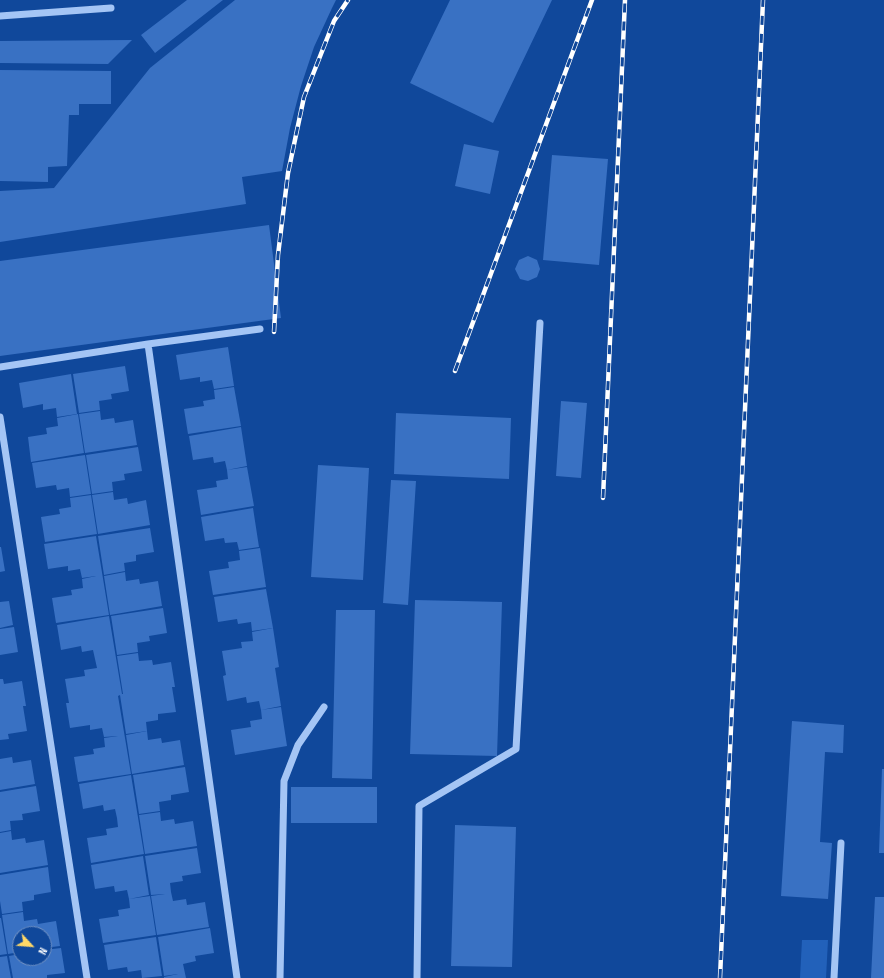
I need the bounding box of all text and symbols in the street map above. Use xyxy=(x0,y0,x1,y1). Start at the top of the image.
north arrow xyxy=(12,926,52,966)
text: N xyxy=(35,946,49,957)

